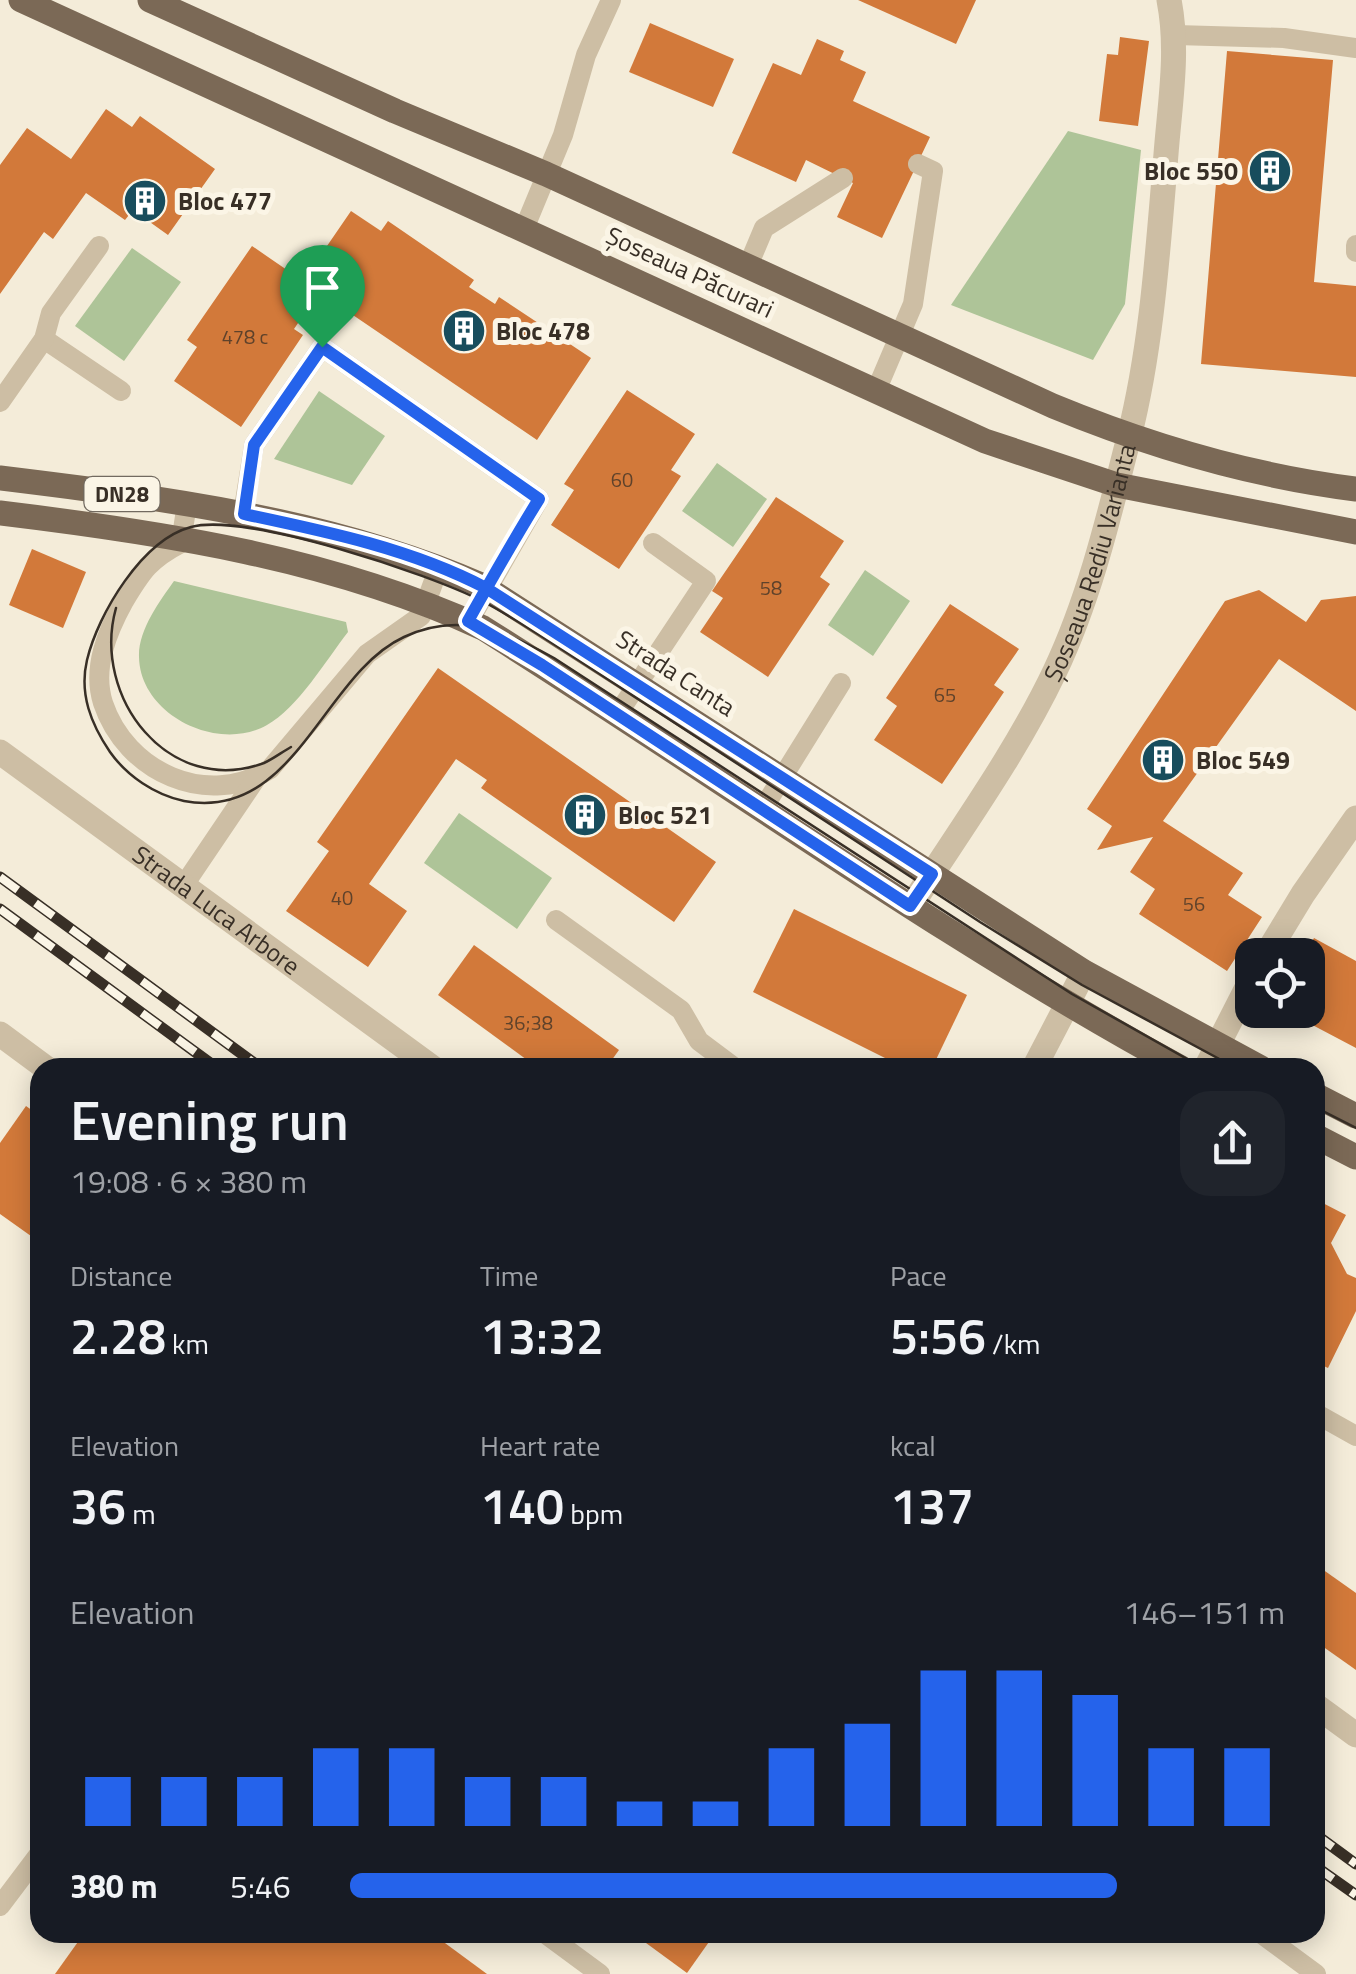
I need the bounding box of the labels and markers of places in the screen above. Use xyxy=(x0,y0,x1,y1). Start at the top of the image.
building icon: Bloc 550 xyxy=(1247,148,1293,194)
place label: Bloc 550 xyxy=(1144,152,1238,190)
building icon: Bloc 477 xyxy=(122,178,168,224)
place label: Bloc 477 xyxy=(178,182,272,220)
pin xyxy=(280,245,365,348)
building icon: Bloc 478 xyxy=(441,308,487,354)
place label: Bloc 478 xyxy=(496,312,590,350)
building icon: Bloc 549 xyxy=(1140,737,1186,783)
place label: Bloc 549 xyxy=(1196,741,1290,779)
building icon: Bloc 521 xyxy=(562,792,608,838)
place label: Bloc 521 xyxy=(618,796,712,834)

